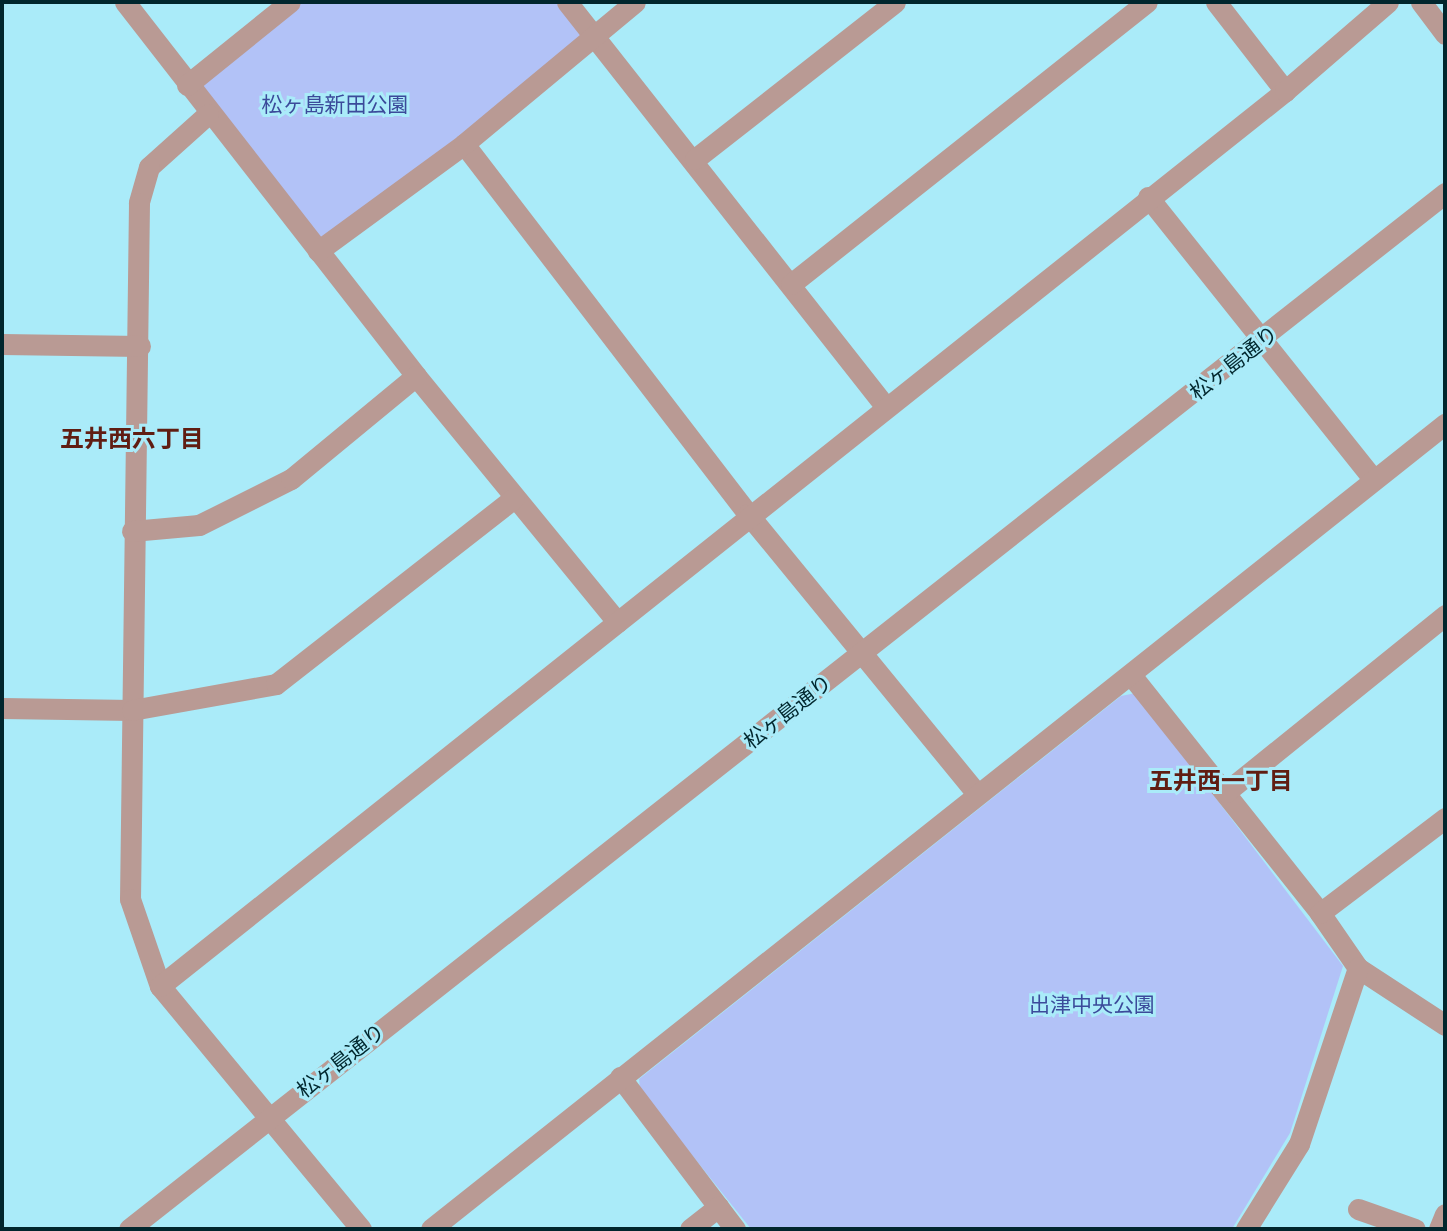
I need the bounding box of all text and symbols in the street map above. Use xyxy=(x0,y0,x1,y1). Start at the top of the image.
park label: 松ヶ島新田公園 xyxy=(262,92,408,118)
street label: 松ヶ島通り xyxy=(1185,321,1283,405)
district label: 五井西六丁目 xyxy=(60,425,204,453)
street label: 松ヶ島通り xyxy=(739,670,837,754)
district label: 五井西一丁目 xyxy=(1149,767,1293,795)
park label: 出津中央公園 xyxy=(1029,992,1155,1018)
street label: 松ヶ島通り xyxy=(292,1019,390,1103)

